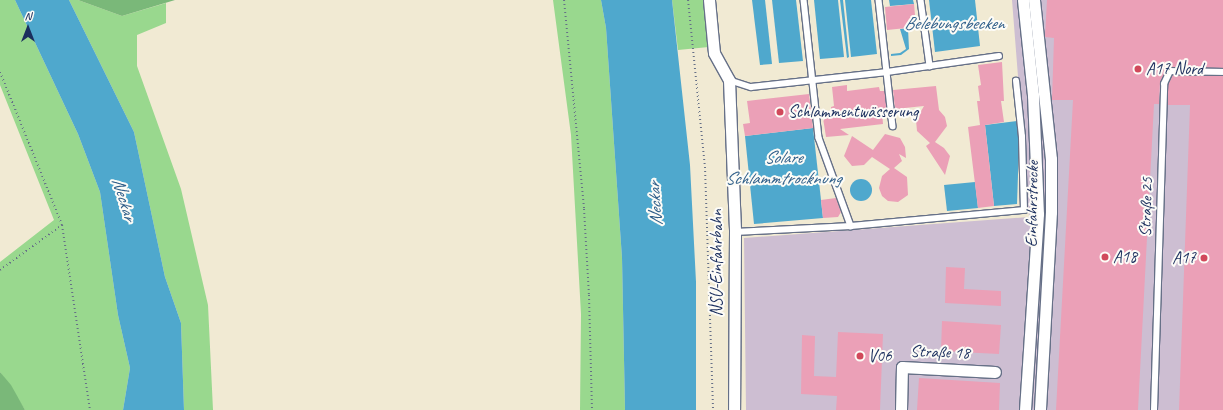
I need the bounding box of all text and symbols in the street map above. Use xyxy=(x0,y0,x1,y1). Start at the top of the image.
north arrow xyxy=(8,8,48,48)
text: N xyxy=(25,9,31,23)
water label: Belebungsbecken xyxy=(904,12,1004,34)
place label: A17 Nord xyxy=(1146,59,1203,79)
marker: A17 Nord xyxy=(1133,64,1143,74)
place label: Schlammentwässerung xyxy=(788,102,918,122)
marker: Schlammentwässerung xyxy=(775,107,785,117)
water label: Solare Schlammtrocknung xyxy=(725,147,841,190)
street label: Einfahrstrecke xyxy=(1021,161,1043,247)
water label: Neckar xyxy=(107,175,141,223)
street label: Straße 25 xyxy=(1135,177,1157,237)
water label: Neckar xyxy=(643,182,667,226)
street label: NSU-Einfahrbahn xyxy=(707,209,727,317)
place label: A18 xyxy=(1113,247,1137,267)
place label: A17 xyxy=(1172,248,1196,268)
marker: A18 xyxy=(1100,252,1110,262)
marker: A17 xyxy=(1199,253,1209,263)
street label: Straße 18 xyxy=(910,341,970,363)
place label: V06 xyxy=(868,346,892,366)
marker: V06 xyxy=(855,351,865,361)

